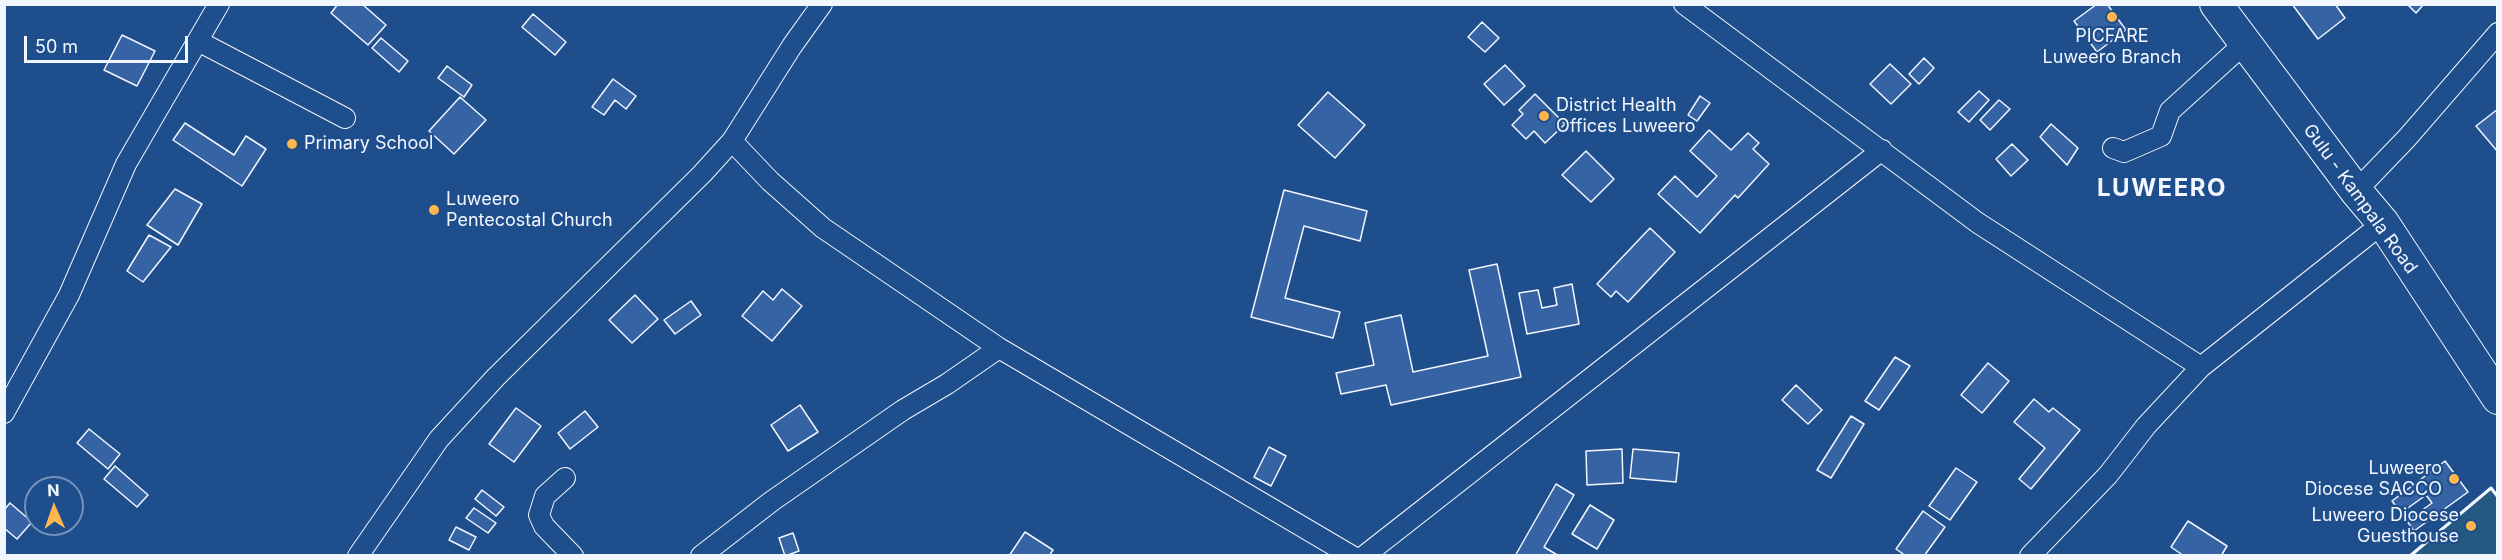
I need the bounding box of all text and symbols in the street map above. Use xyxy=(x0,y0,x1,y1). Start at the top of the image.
marker: PICFARE Luweero Branch xyxy=(2105,10,2119,24)
scale bar xyxy=(27,24,190,62)
place label: PICFARE Luweero Branch xyxy=(2043,26,2181,68)
text: 50 m xyxy=(35,36,78,57)
place label: District Health Offices Luweero xyxy=(1556,95,1696,138)
marker: District Health Offices Luweero xyxy=(1537,109,1551,123)
street label: Gulu - Kampala Road xyxy=(2298,120,2422,278)
place label: Primary School xyxy=(304,133,433,155)
marker: Primary School xyxy=(285,137,299,151)
district label: LUWEERO xyxy=(2097,175,2227,203)
place label: Luweero Pentecostal Church xyxy=(446,189,613,232)
marker: Luweero Pentecostal Church xyxy=(427,203,441,217)
place label: Luweero Diocese SACCO xyxy=(2305,458,2442,500)
marker: Luweero Diocese SACCO xyxy=(2447,472,2461,486)
north arrow xyxy=(24,476,84,536)
text: N xyxy=(47,480,60,500)
place label: Luweero Diocese Guesthouse xyxy=(2312,505,2459,548)
marker: Luweero Diocese Guesthouse xyxy=(2464,519,2478,533)

